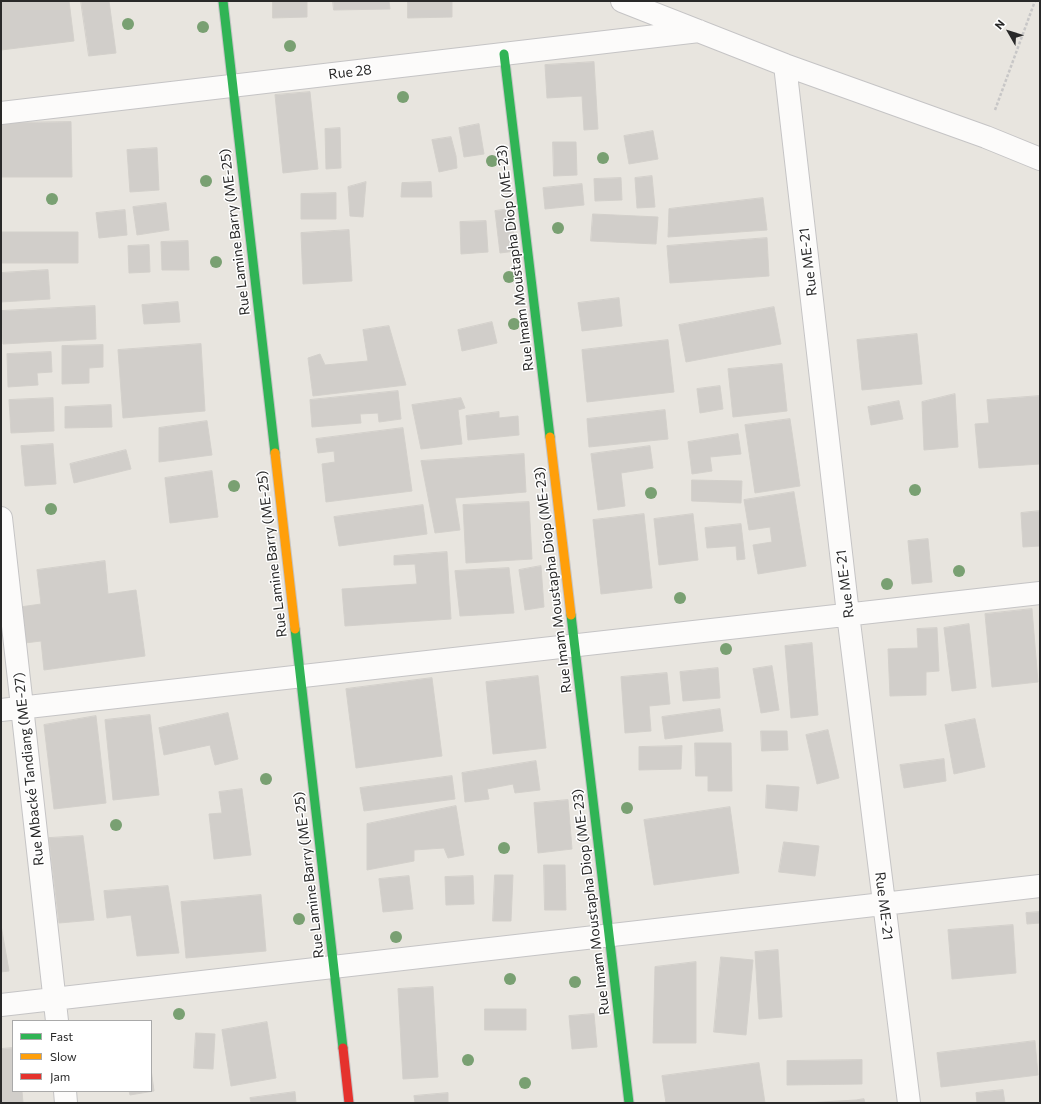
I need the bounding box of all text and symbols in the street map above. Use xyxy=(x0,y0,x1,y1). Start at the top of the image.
north arrow xyxy=(989,12,1029,52)
text: N xyxy=(992,17,1007,31)
street label: Rue 28 xyxy=(327,61,373,83)
street label: Rue Imam Moustapha Diop (ME-23) xyxy=(493,144,537,372)
street label: Rue Lamine Barry (ME-25) xyxy=(216,148,254,316)
street label: Rue ME-21 xyxy=(795,227,821,297)
street label: Rue Imam Moustapha Diop (ME-23) xyxy=(531,466,575,694)
street label: Rue Lamine Barry (ME-25) xyxy=(253,470,291,638)
street label: Rue ME-21 xyxy=(832,549,858,619)
street label: Rue Mbacké Tandiang (ME-27) xyxy=(10,671,48,867)
street label: Rue Imam Moustapha Diop (ME-23) xyxy=(569,788,613,1016)
street label: Rue Lamine Barry (ME-25) xyxy=(290,791,328,959)
street label: Rue ME-21 xyxy=(871,871,897,941)
legend xyxy=(12,1020,152,1092)
text: Fast xyxy=(50,1029,73,1043)
text: Slow xyxy=(50,1049,77,1063)
text: Jam xyxy=(50,1069,70,1083)

